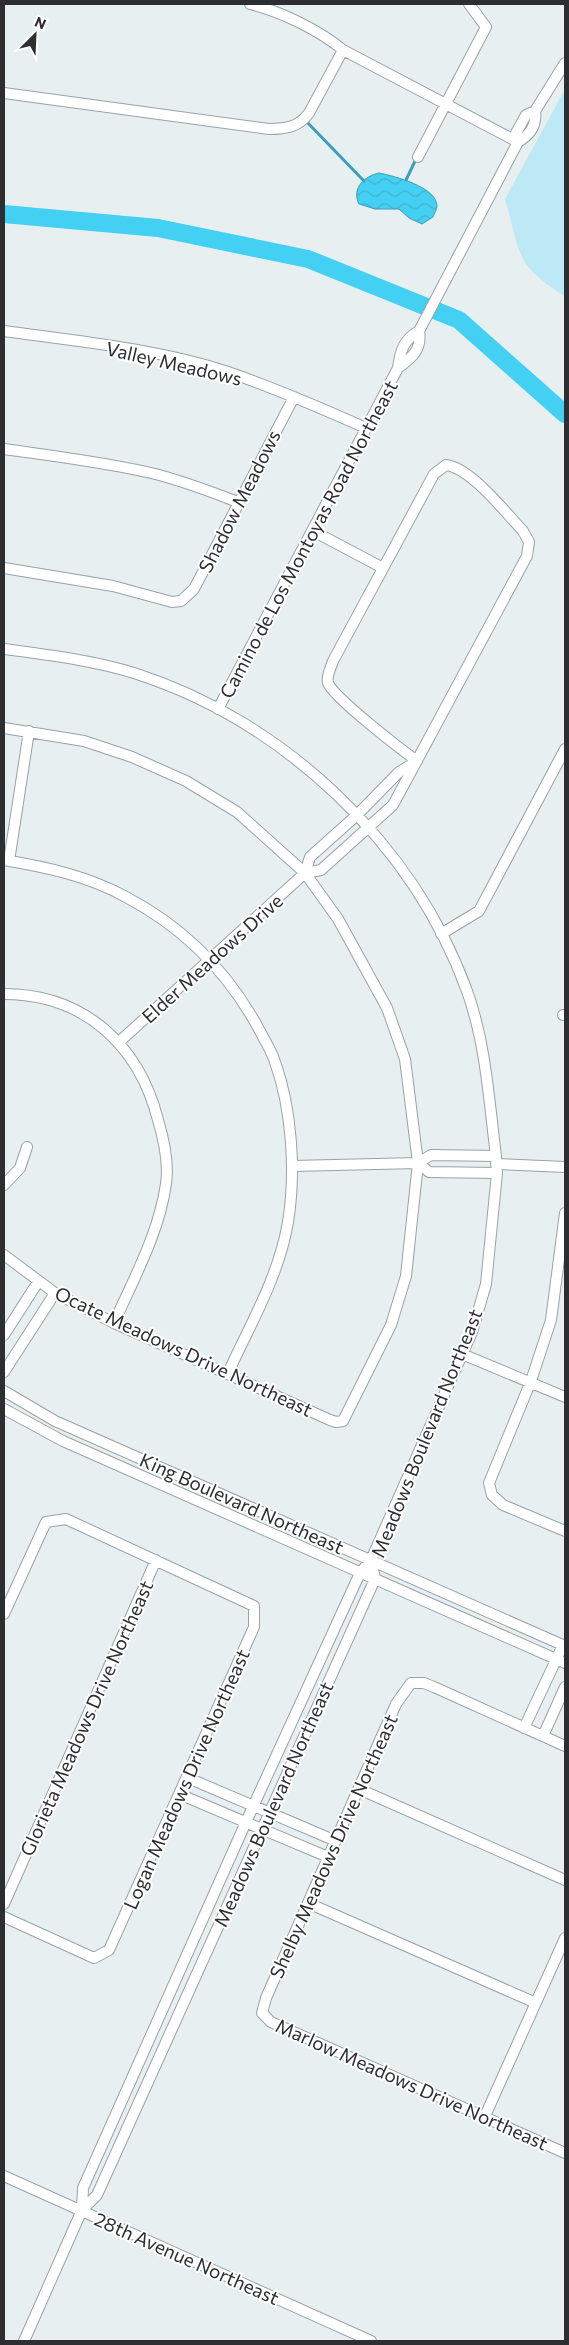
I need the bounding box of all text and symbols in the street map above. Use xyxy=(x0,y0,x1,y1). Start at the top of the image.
north arrow xyxy=(10,10,60,60)
text: N xyxy=(32,13,49,33)
street label: Valley Meadows xyxy=(104,336,244,390)
street label: Camino de Los Montoyas Road Northeast xyxy=(214,376,402,702)
street label: Shadow Meadows xyxy=(193,426,285,576)
street label: Elder Meadows Drive xyxy=(137,889,287,1027)
street label: Ocate Meadows Drive Northeast xyxy=(52,1281,317,1421)
street label: Meadows Boulevard Northeast xyxy=(366,1305,487,1561)
street label: King Boulevard Northeast xyxy=(136,1448,348,1559)
street label: Glorieta Meadows Drive Northeast xyxy=(15,1576,157,1859)
street label: Logan Meadows Drive Northeast xyxy=(118,1645,254,1913)
street label: Meadows Boulevard Northeast xyxy=(208,1678,338,1930)
street label: Shelby Meadows Drive Northeast xyxy=(264,1710,402,1982)
street label: Marlow Meadows Drive Northeast xyxy=(272,2013,552,2155)
street label: 28th Avenue Northeast xyxy=(91,2207,283,2309)

